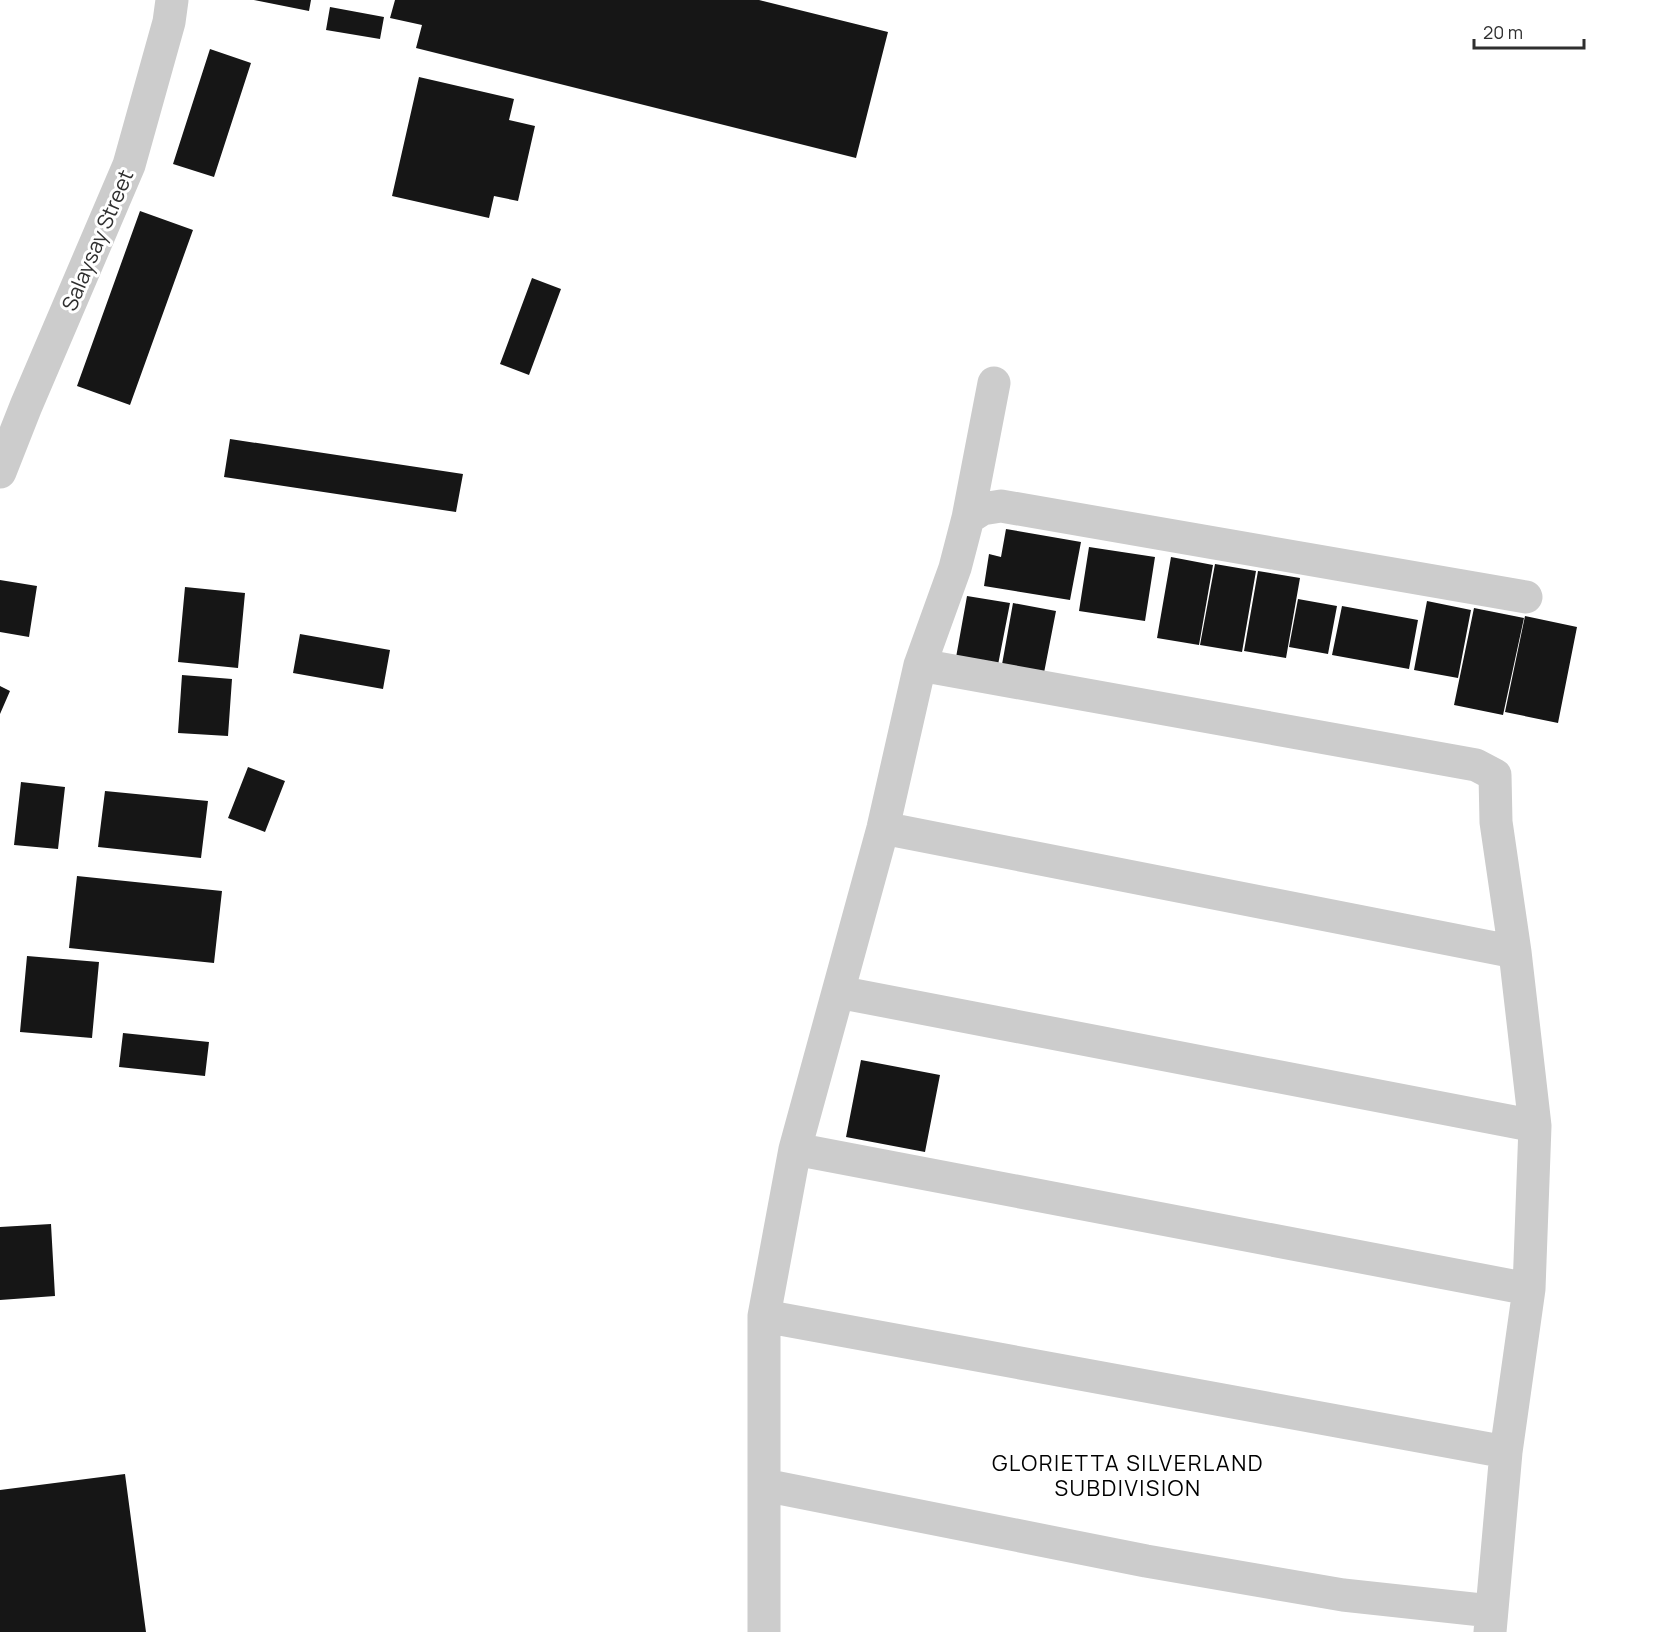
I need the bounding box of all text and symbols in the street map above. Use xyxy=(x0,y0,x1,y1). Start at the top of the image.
scale bar xyxy=(1474,12,1584,50)
text: 20 m xyxy=(1483,20,1523,44)
street label: Salaysay Street xyxy=(55,165,139,315)
district label: GLORIETTA SILVERLAND SUBDIVISION xyxy=(992,1448,1264,1503)

